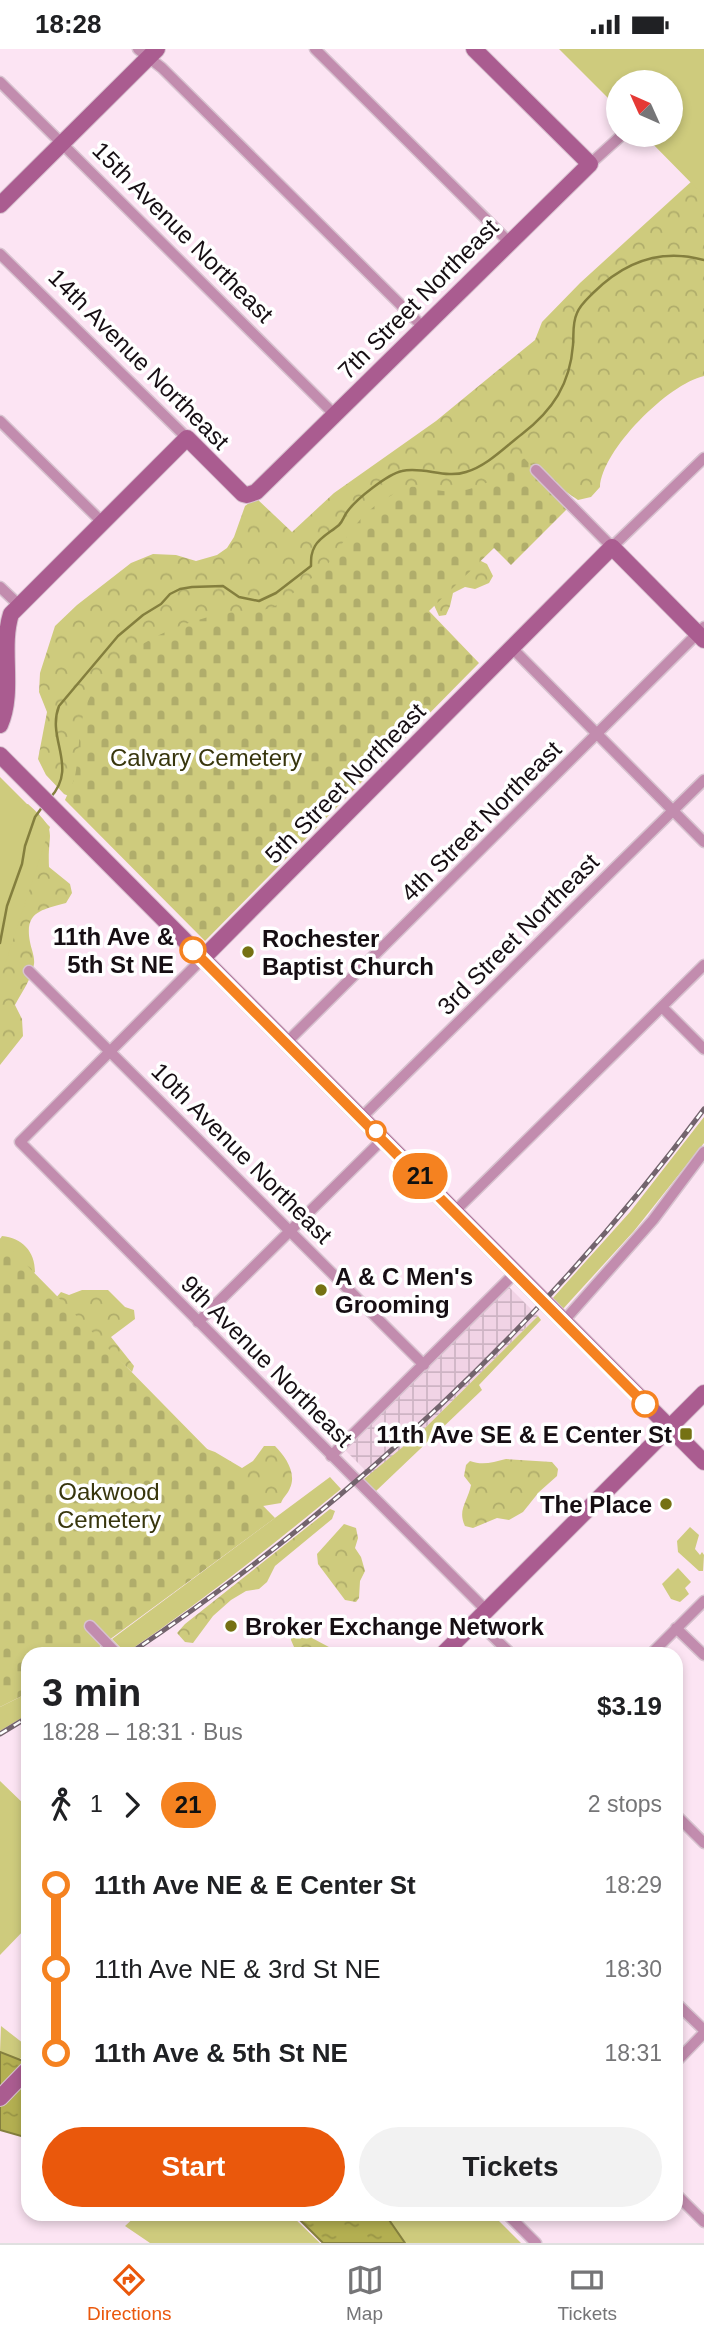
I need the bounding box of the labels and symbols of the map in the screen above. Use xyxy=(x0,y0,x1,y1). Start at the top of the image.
north arrow xyxy=(606,70,682,147)
street label: 15th Avenue Northeast xyxy=(87,136,279,328)
street label: 7th Street Northeast xyxy=(333,213,504,384)
street label: 14th Avenue Northeast xyxy=(43,263,235,455)
street label: 5th Street Northeast xyxy=(260,697,431,868)
street label: 4th Street Northeast xyxy=(396,735,567,906)
park label: Calvary Cemetery xyxy=(110,744,302,771)
street label: 3rd Street Northeast xyxy=(432,848,604,1020)
place label: 11th Ave & 5th St NE xyxy=(53,923,174,978)
place label: Rochester Baptist Church xyxy=(262,925,434,980)
marker: 11th Ave & 5th St NE xyxy=(180,937,206,963)
marker: Rochester Baptist Church xyxy=(240,944,256,960)
street label: 10th Avenue Northeast xyxy=(146,1057,338,1249)
unlabelled marker xyxy=(366,1121,386,1141)
line badge: 21 xyxy=(388,1153,452,1199)
place label: A & C Men's Grooming xyxy=(335,1263,473,1318)
street label: 9th Avenue Northeast xyxy=(176,1270,358,1452)
marker: A & C Men's Grooming xyxy=(313,1282,329,1298)
unlabelled marker xyxy=(632,1391,658,1417)
place label: 11th Ave SE & E Center St xyxy=(376,1421,672,1448)
marker: 11th Ave SE & E Center St xyxy=(678,1426,694,1442)
park label: Oakwood Cemetery xyxy=(57,1478,161,1533)
place label: The Place xyxy=(540,1491,652,1518)
marker: The Place xyxy=(658,1496,674,1512)
place label: Broker Exchange Network xyxy=(245,1613,544,1640)
marker: Broker Exchange Network xyxy=(223,1618,239,1634)

